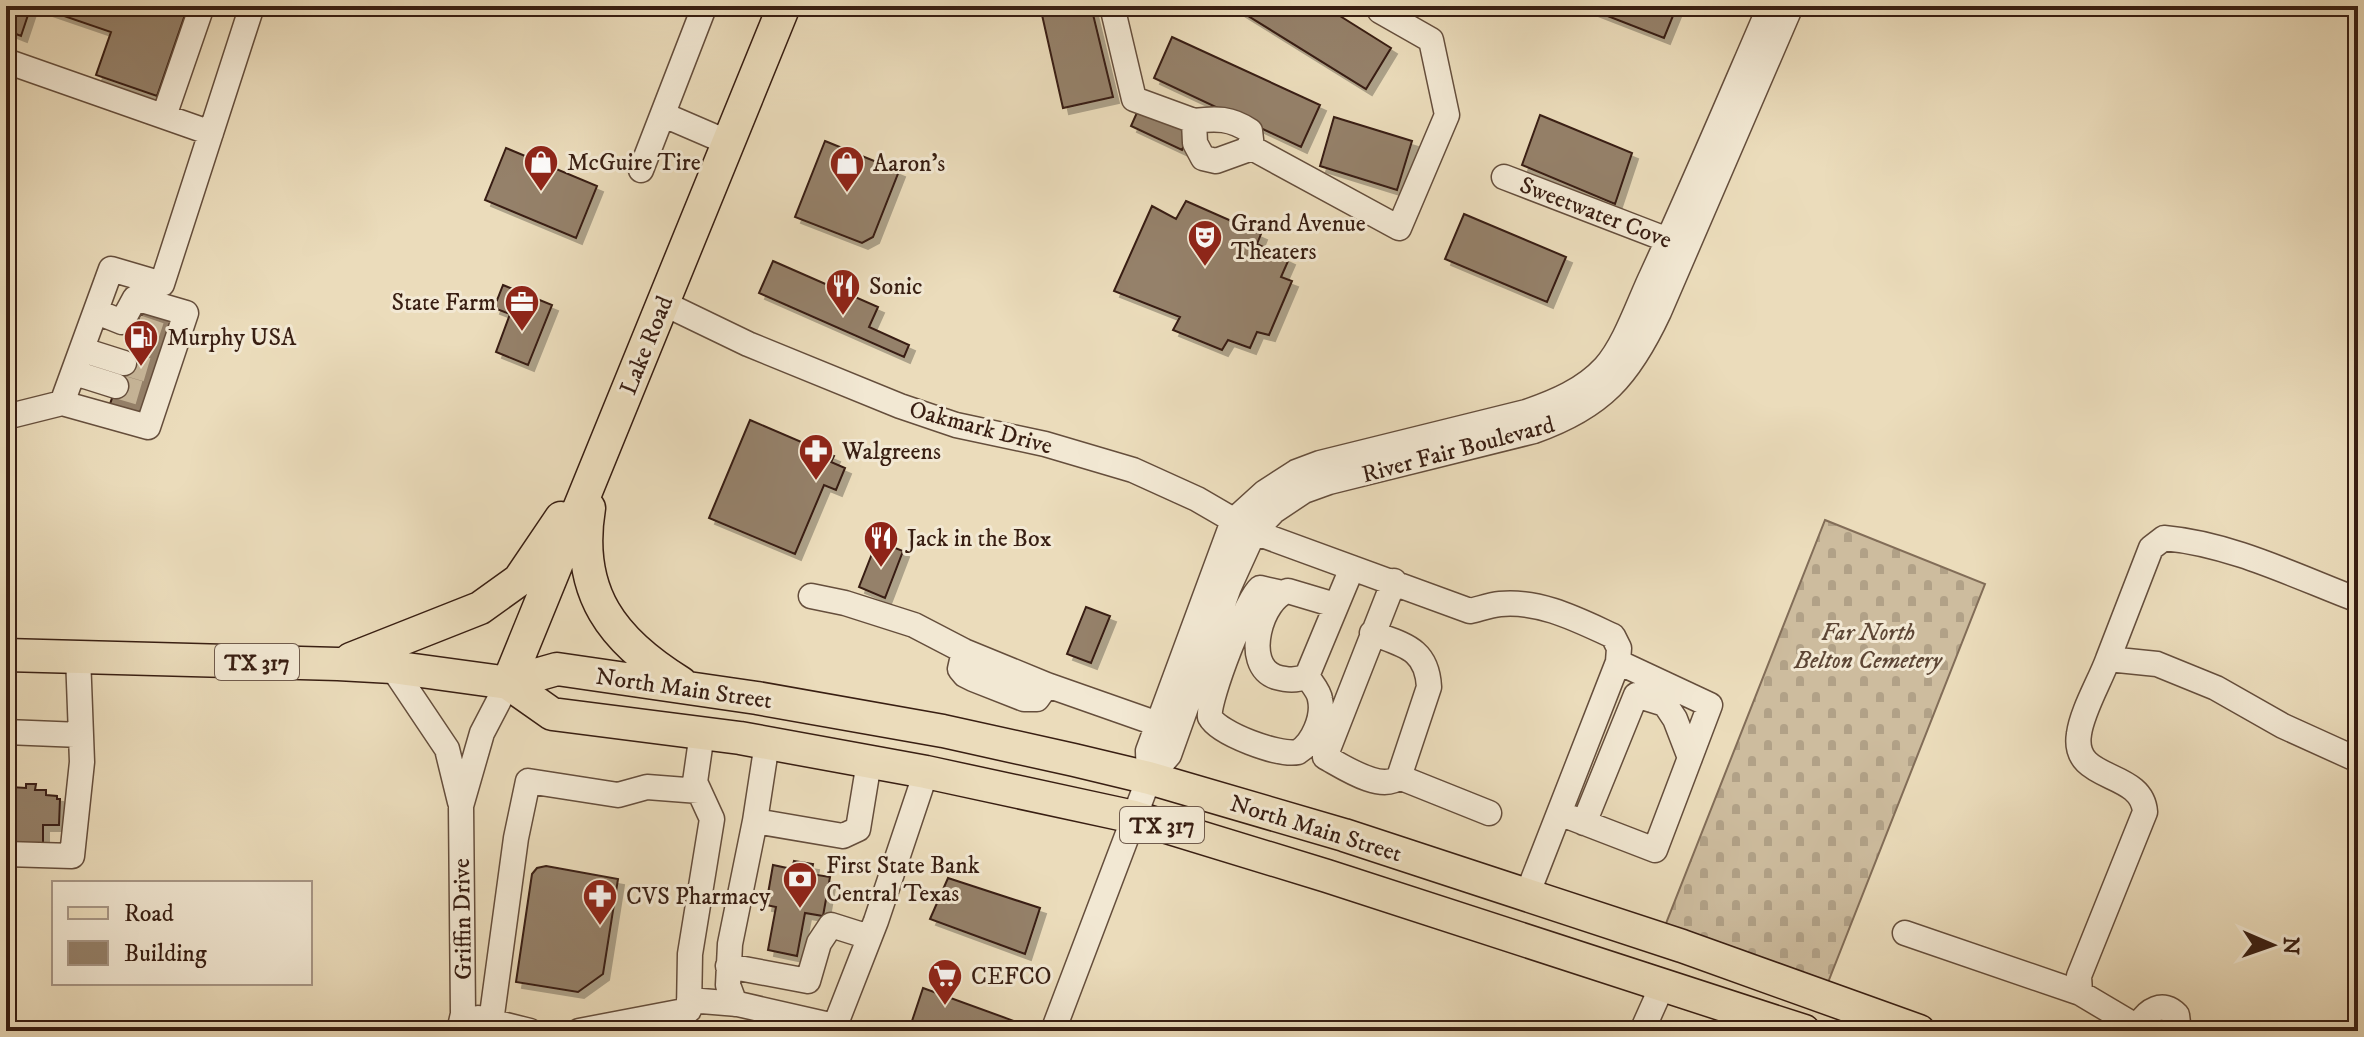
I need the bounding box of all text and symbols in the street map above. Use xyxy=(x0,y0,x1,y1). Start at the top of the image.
shop icon: McGuire Tire xyxy=(522,143,560,193)
shop icon: Aaron's xyxy=(828,144,866,194)
place label: McGuire Tire xyxy=(567,148,701,178)
place label: Aaron's xyxy=(873,149,945,179)
street label: Sweetwater Cove xyxy=(1515,170,1676,256)
place label: Grand Avenue Theaters xyxy=(1231,209,1366,267)
theatre icon: Grand Avenue Theaters xyxy=(1186,218,1224,268)
restaurant icon: Sonic xyxy=(824,267,862,317)
place label: Sonic xyxy=(869,272,922,302)
office icon: State Farm xyxy=(503,283,541,333)
place label: State Farm xyxy=(392,288,496,318)
street label: Lake Road xyxy=(614,292,680,399)
fuel station icon: Murphy USA xyxy=(122,318,160,368)
place label: Murphy USA xyxy=(167,323,297,353)
street label: Oakmark Drive xyxy=(906,395,1055,461)
street label: River Fair Boulevard xyxy=(1359,410,1558,490)
pharmacy icon: Walgreens xyxy=(797,432,835,482)
place label: Walgreens xyxy=(841,437,941,467)
restaurant icon: Jack in the Box xyxy=(862,519,900,569)
place label: Jack in the Box xyxy=(905,524,1052,554)
park label: Far North Belton Cemetery xyxy=(1793,618,1943,676)
road number: TX 317 xyxy=(215,644,299,680)
street label: North Main Street xyxy=(594,662,774,716)
street label: North Main Street xyxy=(1226,789,1405,869)
road number: TX 317 xyxy=(1120,807,1204,843)
place label: First State Bank Central Texas xyxy=(826,851,980,909)
street label: Griffin Drive xyxy=(447,858,479,980)
bank icon: First State Bank Central Texas xyxy=(781,860,819,910)
pharmacy icon: CVS Pharmacy xyxy=(581,877,619,927)
legend xyxy=(52,881,312,985)
place label: CVS Pharmacy xyxy=(626,882,771,912)
text: Road xyxy=(124,899,174,929)
north arrow xyxy=(2232,905,2312,985)
text: N xyxy=(2277,936,2304,955)
text: Building xyxy=(124,939,207,969)
supermarket icon: CEFCO xyxy=(926,957,964,1007)
place label: CEFCO xyxy=(971,962,1052,992)

